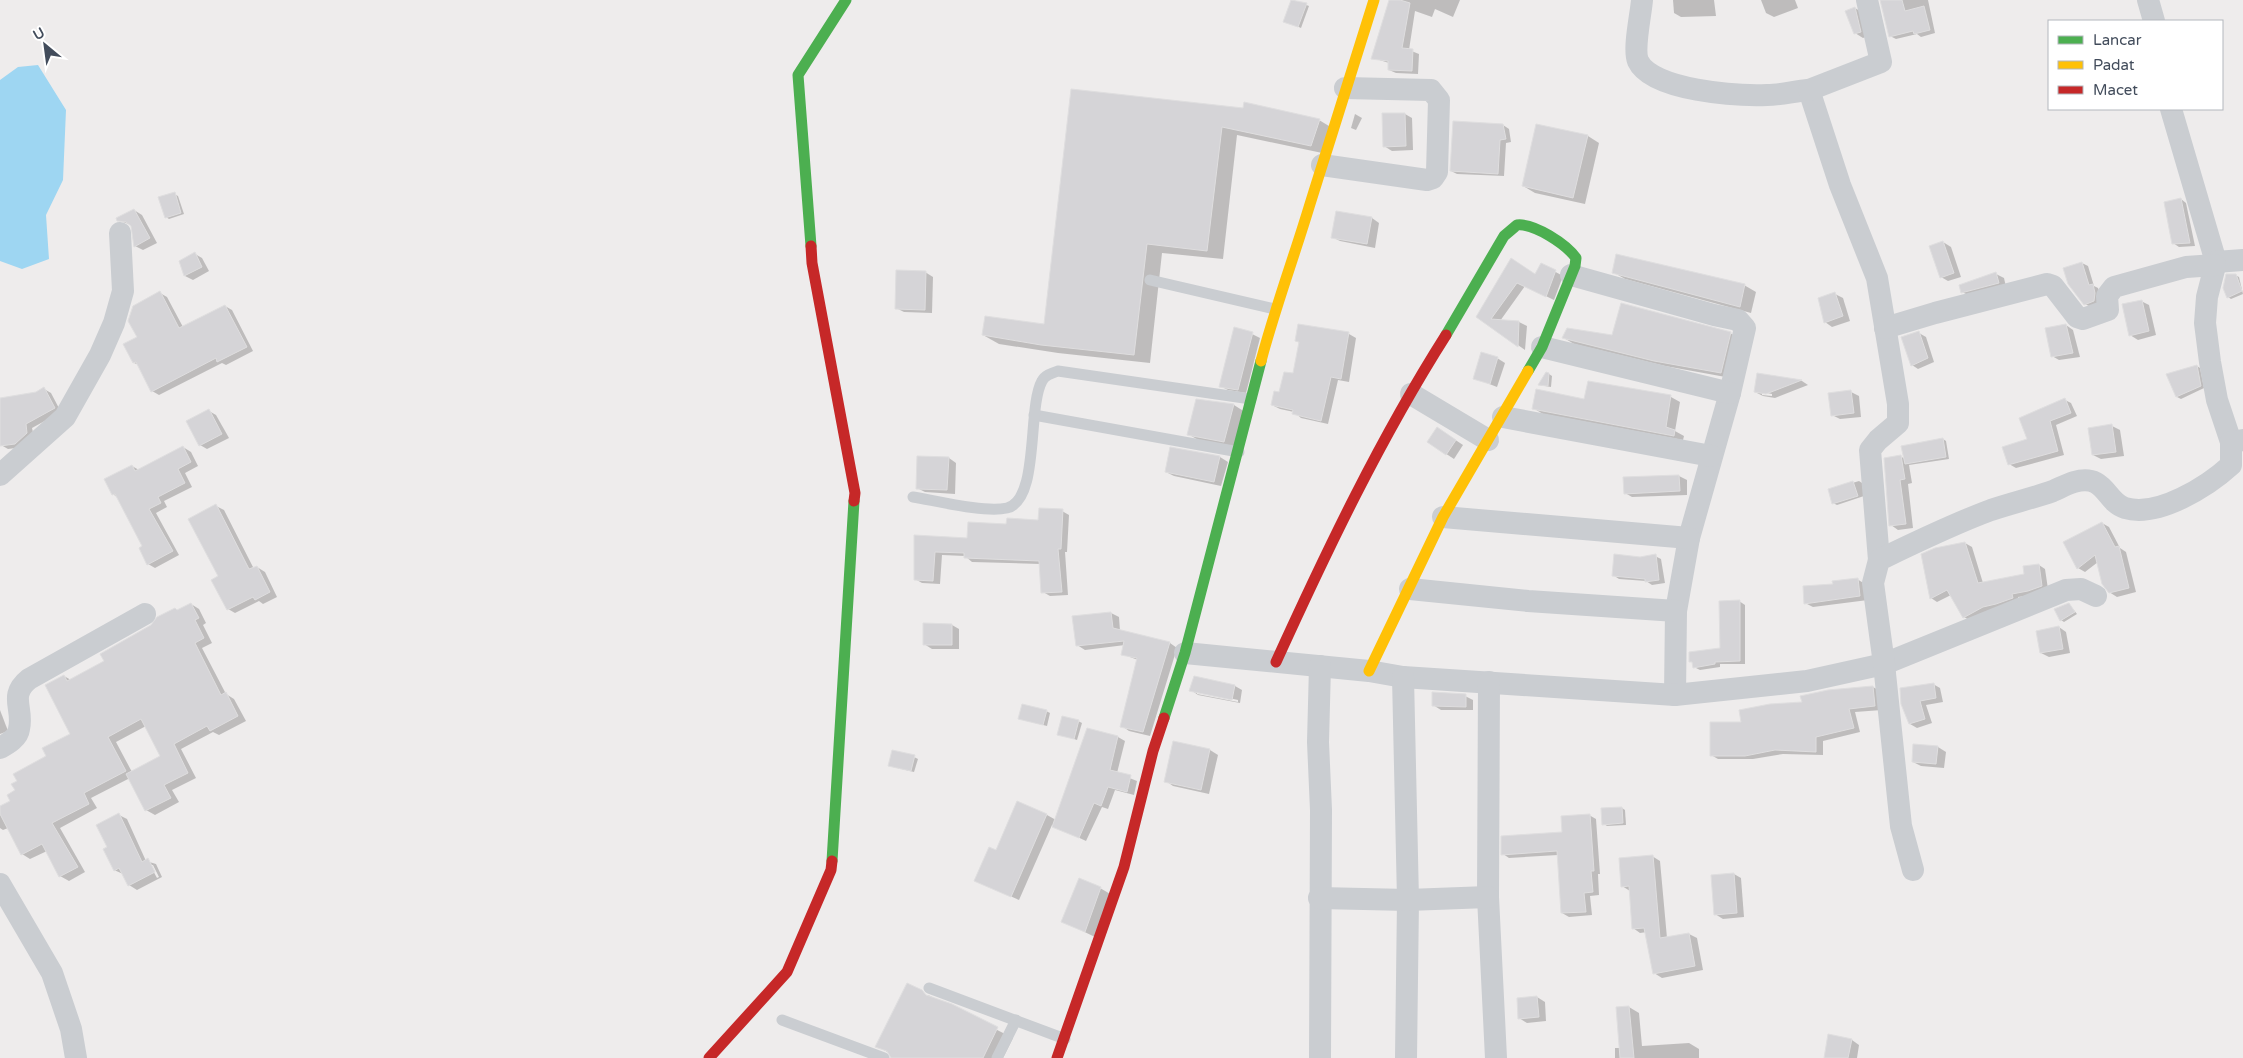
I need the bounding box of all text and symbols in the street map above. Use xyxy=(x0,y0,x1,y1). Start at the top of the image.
north arrow xyxy=(20,20,70,70)
legend xyxy=(2048,20,2223,110)
text: U xyxy=(30,24,48,44)
text: Lancar xyxy=(2093,31,2142,49)
text: Padat xyxy=(2093,56,2135,74)
text: Macet xyxy=(2093,81,2138,99)

